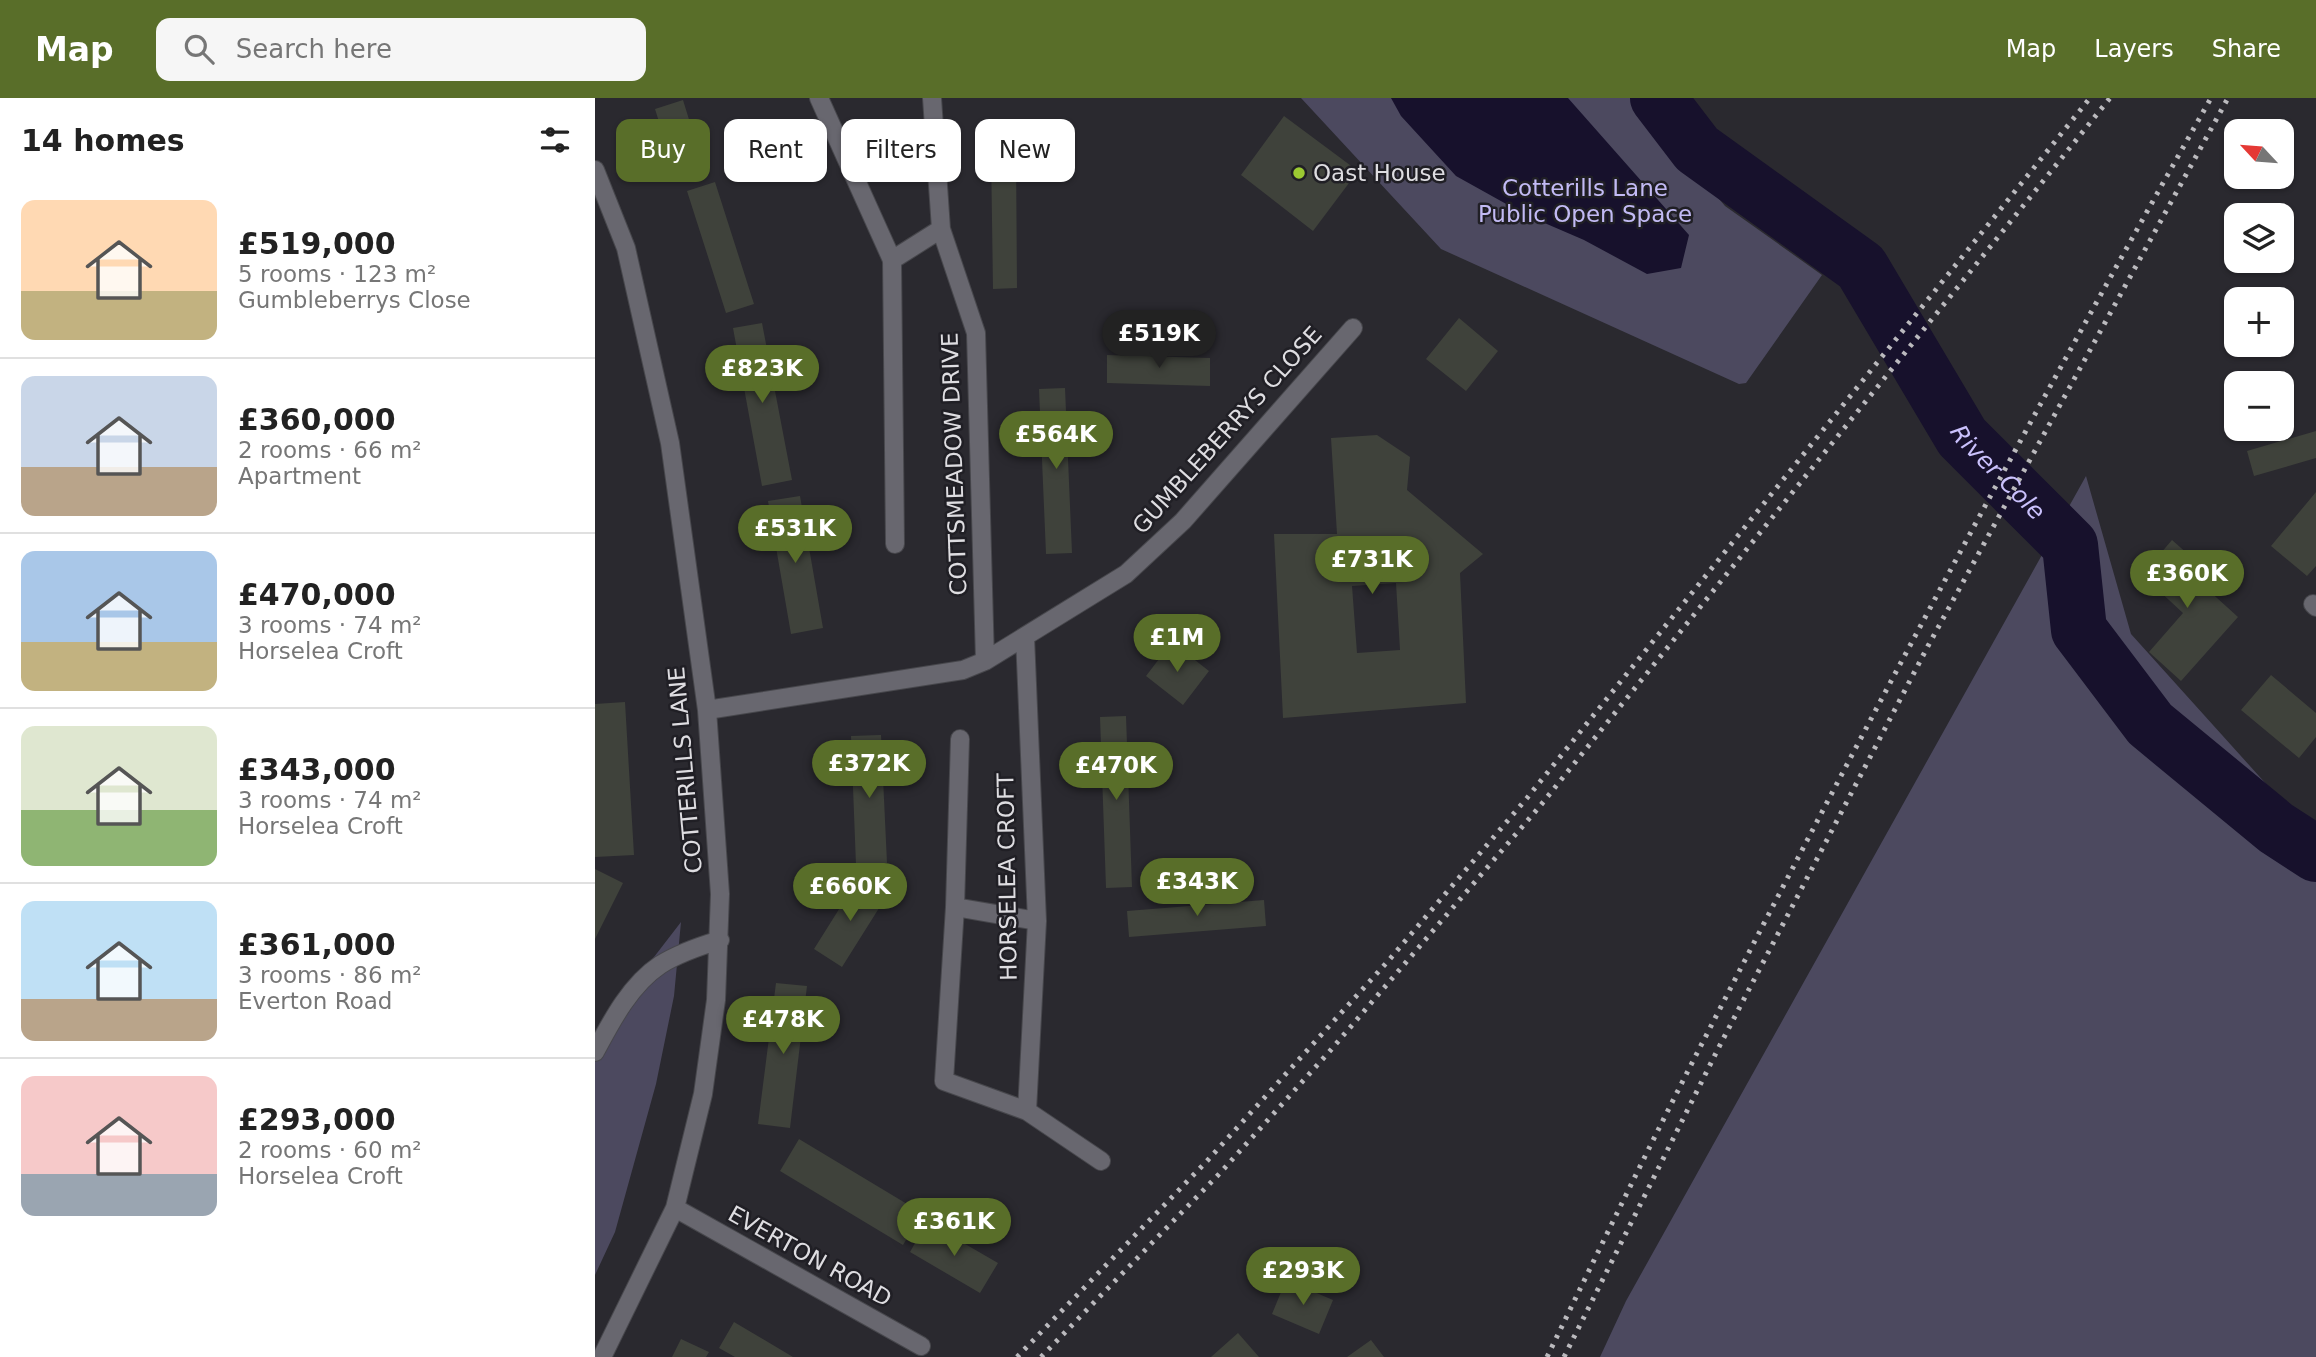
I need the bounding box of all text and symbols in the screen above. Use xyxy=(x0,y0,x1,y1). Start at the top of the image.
search box xyxy=(156,18,646,81)
text: Map xyxy=(35,30,114,69)
icon: search xyxy=(180,30,218,68)
text: Search here xyxy=(236,34,392,64)
text: Map xyxy=(2006,35,2056,63)
text: Layers xyxy=(2094,35,2174,63)
text: Share xyxy=(2212,35,2281,63)
chip: Buy xyxy=(616,119,710,182)
chip: Rent xyxy=(724,119,827,182)
chip: Filters xyxy=(841,119,961,182)
chip: New xyxy=(975,119,1075,182)
north arrow xyxy=(2224,119,2294,189)
map controls xyxy=(2224,119,2294,441)
icon: filters xyxy=(536,121,574,159)
text: 14 homes xyxy=(21,123,185,158)
place label: Oast House xyxy=(1313,160,1446,186)
marker: Oast House xyxy=(1291,165,1307,181)
park label: Cotterills Lane Public Open Space xyxy=(1478,175,1692,227)
button: layers xyxy=(2224,203,2294,273)
text: £519,000 xyxy=(238,226,396,261)
icon: home xyxy=(77,228,161,312)
text: 5 rooms · 123 m² xyxy=(238,261,436,287)
text: Gumbleberrys Close xyxy=(238,287,471,313)
button: + xyxy=(2224,287,2294,357)
pin: £519K xyxy=(1110,310,1208,370)
text: £519K xyxy=(1118,320,1200,346)
street label: GUMBLEBERRYS CLOSE xyxy=(1127,321,1327,539)
street label: COTTSMEADOW DRIVE xyxy=(936,332,972,596)
pin: £823K xyxy=(713,345,811,405)
text: £823K xyxy=(721,355,803,381)
button: − xyxy=(2224,371,2294,441)
text: £360,000 xyxy=(238,402,396,437)
icon: home xyxy=(77,404,161,488)
pin: £564K xyxy=(1007,412,1105,471)
water label: River Cole xyxy=(1944,420,2051,526)
text: £564K xyxy=(1015,421,1097,447)
text: 2 rooms · 66 m² xyxy=(238,437,422,463)
text: Apartment xyxy=(238,463,361,489)
pin: £531K xyxy=(746,505,844,565)
text: £531K xyxy=(754,515,836,541)
pin: £731K xyxy=(1323,536,1421,596)
text: £731K xyxy=(1331,546,1413,572)
pin: £360K xyxy=(2138,550,2236,610)
text: £360K xyxy=(2146,560,2228,586)
text: £470,000 xyxy=(238,577,396,612)
icon: home xyxy=(77,579,161,663)
text: 3 rooms · 74 m² xyxy=(238,612,422,638)
pin: £1M xyxy=(1143,614,1211,674)
text: £1M xyxy=(1150,624,1204,650)
text: Horselea Croft xyxy=(238,638,403,664)
street label: COTTERILLS LANE xyxy=(663,666,707,874)
pin: £372K xyxy=(820,740,918,800)
pin: £470K xyxy=(1067,742,1165,802)
text: £372K xyxy=(828,750,910,776)
text: £343,000 xyxy=(238,752,396,787)
text: £470K xyxy=(1075,752,1157,778)
icon: home xyxy=(77,754,161,838)
street label: HORSELEA CROFT xyxy=(992,772,1022,981)
text: 3 rooms · 74 m² xyxy=(238,787,422,813)
text: Horselea Croft xyxy=(238,813,403,839)
pin: £343K xyxy=(1148,858,1246,918)
pin: £660K xyxy=(801,864,899,923)
text: £343K xyxy=(1156,868,1238,894)
text: £660K xyxy=(809,873,891,899)
text: £361,000 xyxy=(238,927,396,962)
icon: home xyxy=(77,929,161,1013)
text: 3 rooms · 86 m² xyxy=(238,962,422,988)
text: Everton Road xyxy=(238,988,392,1014)
pin: £478K xyxy=(734,996,832,1056)
text: £478K xyxy=(742,1006,824,1032)
text: £293,000 xyxy=(238,1102,396,1137)
icon: home xyxy=(77,1104,161,1188)
text: 2 rooms · 60 m² xyxy=(238,1137,422,1163)
text: Horselea Croft xyxy=(238,1163,403,1189)
pin: £361K xyxy=(905,1198,1003,1258)
street label: EVERTON ROAD xyxy=(724,1200,896,1312)
text: £361K xyxy=(913,1208,995,1234)
pin: £293K xyxy=(1254,1248,1352,1307)
text: £293K xyxy=(1262,1257,1344,1283)

